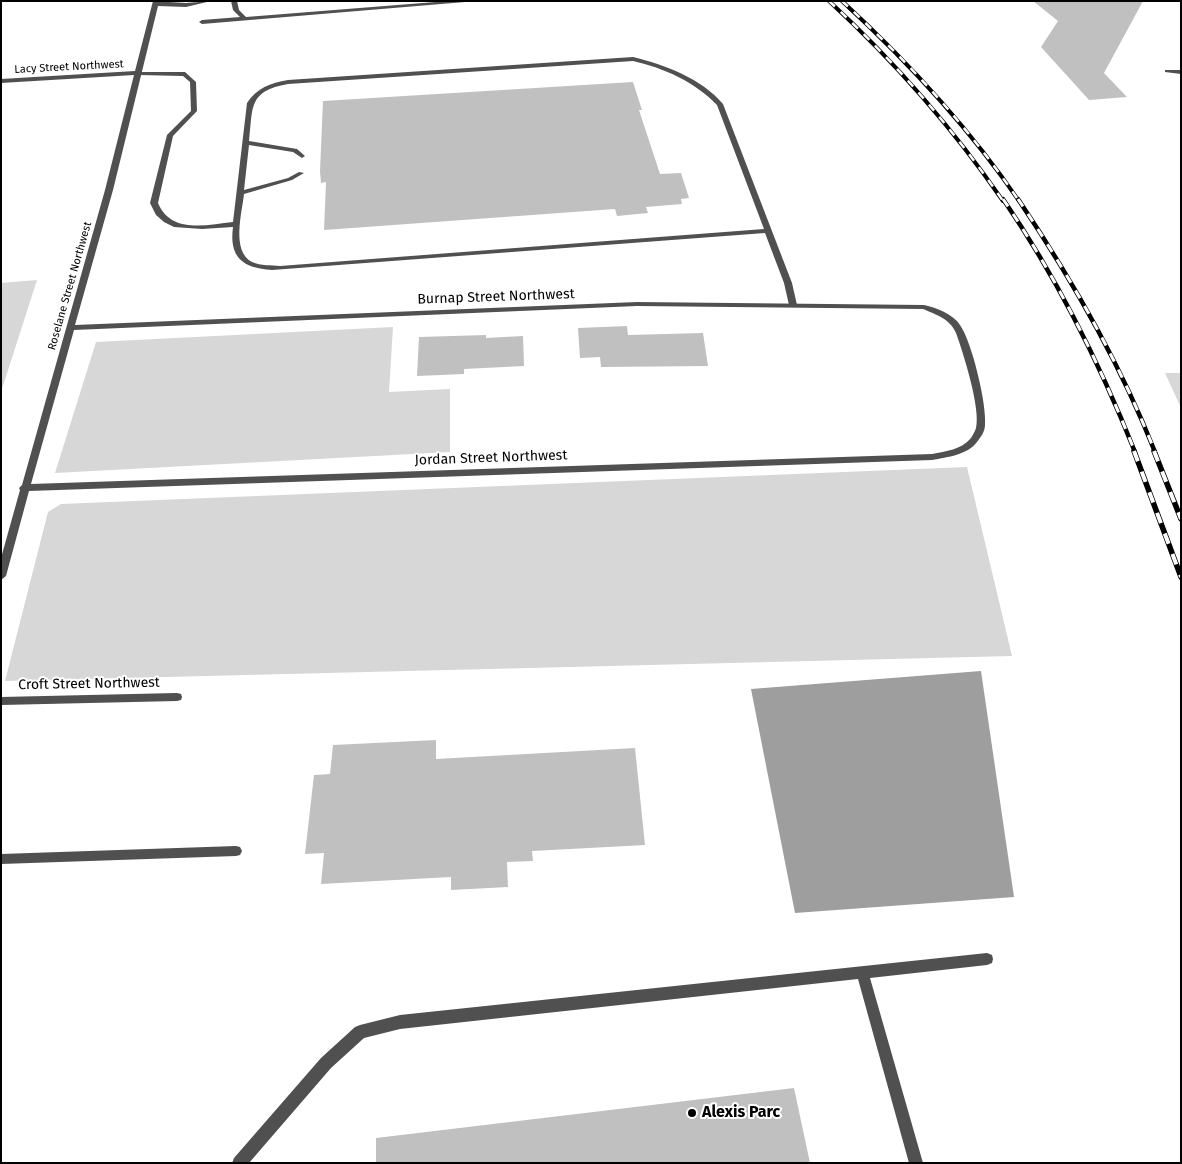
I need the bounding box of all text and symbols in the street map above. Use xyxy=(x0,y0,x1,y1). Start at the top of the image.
street label: Lacy Street Northwest xyxy=(14,58,124,76)
street label: Roselane Street Northwest xyxy=(45,220,95,352)
street label: Burnap Street Northwest xyxy=(417,286,575,308)
street label: Jordan Street Northwest xyxy=(414,447,568,469)
street label: Croft Street Northwest xyxy=(18,674,160,694)
place label: Alexis Parc xyxy=(702,1103,780,1123)
marker: Alexis Parc xyxy=(686,1107,698,1119)

